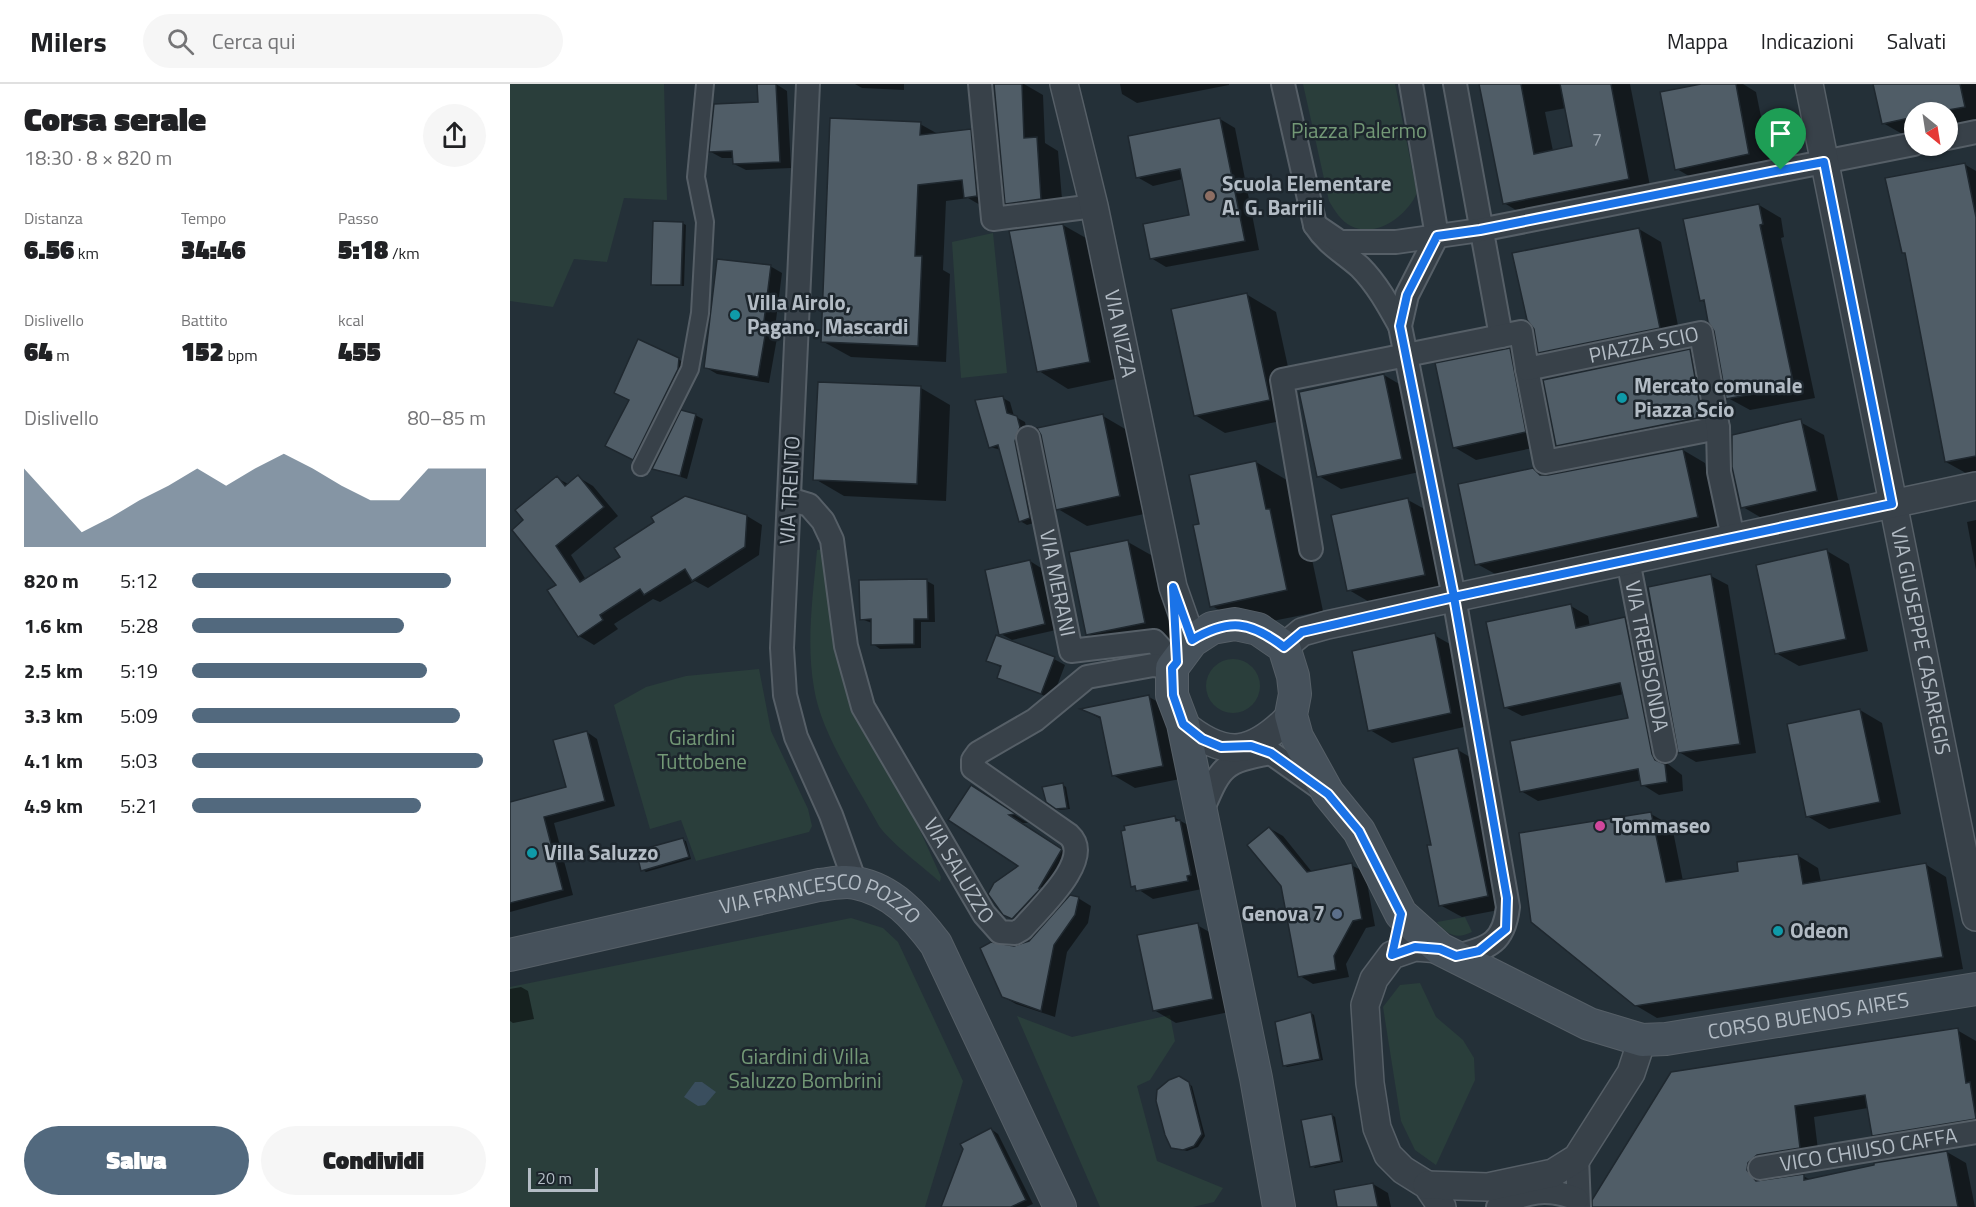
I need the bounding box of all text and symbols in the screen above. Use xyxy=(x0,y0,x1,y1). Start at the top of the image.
search box xyxy=(143,14,563,68)
text: Milers xyxy=(30,20,107,63)
text: Cerca qui xyxy=(212,24,296,58)
icon: search xyxy=(164,25,197,58)
text: Mappa xyxy=(1667,25,1728,57)
text: Indicazioni xyxy=(1761,25,1854,57)
text: Salvati xyxy=(1887,25,1946,57)
text: Corsa serale xyxy=(24,94,206,144)
north arrow xyxy=(1904,102,1958,156)
map controls xyxy=(1904,102,1958,156)
button: share xyxy=(423,104,486,167)
pin xyxy=(1755,108,1806,170)
park label: Piazza Palermo xyxy=(1291,114,1427,146)
icon: arrive xyxy=(1764,117,1797,150)
house number: 7 xyxy=(1592,126,1602,153)
text: 18:30 · 8 × 820 m xyxy=(24,142,172,173)
place label: Scuola Elementare A. G. Barrili xyxy=(1222,167,1391,223)
marker: Scuola Elementare A. G. Barrili xyxy=(1203,189,1217,203)
text: Distanza xyxy=(24,206,83,230)
text: Tempo xyxy=(181,206,226,230)
text: Passo xyxy=(338,206,379,230)
text: 6.56 xyxy=(24,230,74,269)
text: 34:46 xyxy=(181,230,246,269)
text: 5:18 xyxy=(338,230,388,269)
text: km xyxy=(74,241,99,265)
text: /km xyxy=(388,241,420,265)
place label: Villa Airolo, Pagano, Mascardi xyxy=(747,286,908,342)
street label: VIA NIZZA xyxy=(1097,287,1146,381)
text: Dislivello xyxy=(24,308,84,332)
text: Battito xyxy=(181,308,228,332)
text: kcal xyxy=(338,308,364,332)
marker: Villa Airolo, Pagano, Mascardi xyxy=(728,308,742,322)
street label: PIAZZA SCIO xyxy=(1586,317,1702,371)
text: 64 xyxy=(24,332,53,371)
text: 152 xyxy=(181,332,224,371)
text: 455 xyxy=(338,332,381,371)
text: m xyxy=(53,343,70,367)
text: bpm xyxy=(224,343,258,367)
place label: Mercato comunale Piazza Scio xyxy=(1634,369,1802,425)
marker: Mercato comunale Piazza Scio xyxy=(1615,391,1629,405)
text: Dislivello xyxy=(24,402,99,433)
text: 80–85 m xyxy=(407,402,486,433)
street label: VIA TRENTO xyxy=(770,435,808,545)
street label: VIA GIUSEPPE CASAREGIS xyxy=(1883,524,1960,758)
street label: VIA MERANI xyxy=(1032,527,1085,639)
text: 820 m xyxy=(24,565,79,596)
text: 5:12 xyxy=(120,565,158,596)
street label: VIA TREBISONDA xyxy=(1617,578,1678,735)
text: 1.6 km xyxy=(24,610,83,641)
text: 5:28 xyxy=(120,610,158,641)
text: 2.5 km xyxy=(24,655,83,686)
text: 5:19 xyxy=(120,655,158,686)
text: 3.3 km xyxy=(24,700,83,731)
text: 5:09 xyxy=(120,700,158,731)
park label: Giardini Tuttobene xyxy=(657,721,747,777)
text: 4.1 km xyxy=(24,745,83,776)
text: 5:03 xyxy=(120,745,158,776)
text: 4.9 km xyxy=(24,790,83,821)
text: 5:21 xyxy=(120,790,158,821)
place label: Tommaseo xyxy=(1612,809,1711,841)
street label: VIA SALUZZO xyxy=(916,811,1003,931)
marker: Tommaseo xyxy=(1593,819,1607,833)
place label: Villa Saluzzo xyxy=(544,836,658,868)
marker: Villa Saluzzo xyxy=(525,846,539,860)
street label: VIA FRANCESCO POZZO xyxy=(716,865,929,931)
place label: Genova 7 xyxy=(1241,897,1325,929)
marker: Genova 7 xyxy=(1330,907,1344,921)
place label: Odeon xyxy=(1790,914,1849,946)
marker: Odeon xyxy=(1771,924,1785,938)
street label: CORSO BUENOS AIRES xyxy=(1705,983,1911,1047)
park label: Giardini di Villa Saluzzo Bombrini xyxy=(728,1040,882,1096)
street label: VICO CHIUSO CAFFA xyxy=(1777,1118,1960,1179)
button: Salva xyxy=(24,1126,249,1195)
button: Condividi xyxy=(261,1126,486,1195)
scale bar xyxy=(528,1165,598,1192)
text: 20 m xyxy=(537,1166,572,1190)

